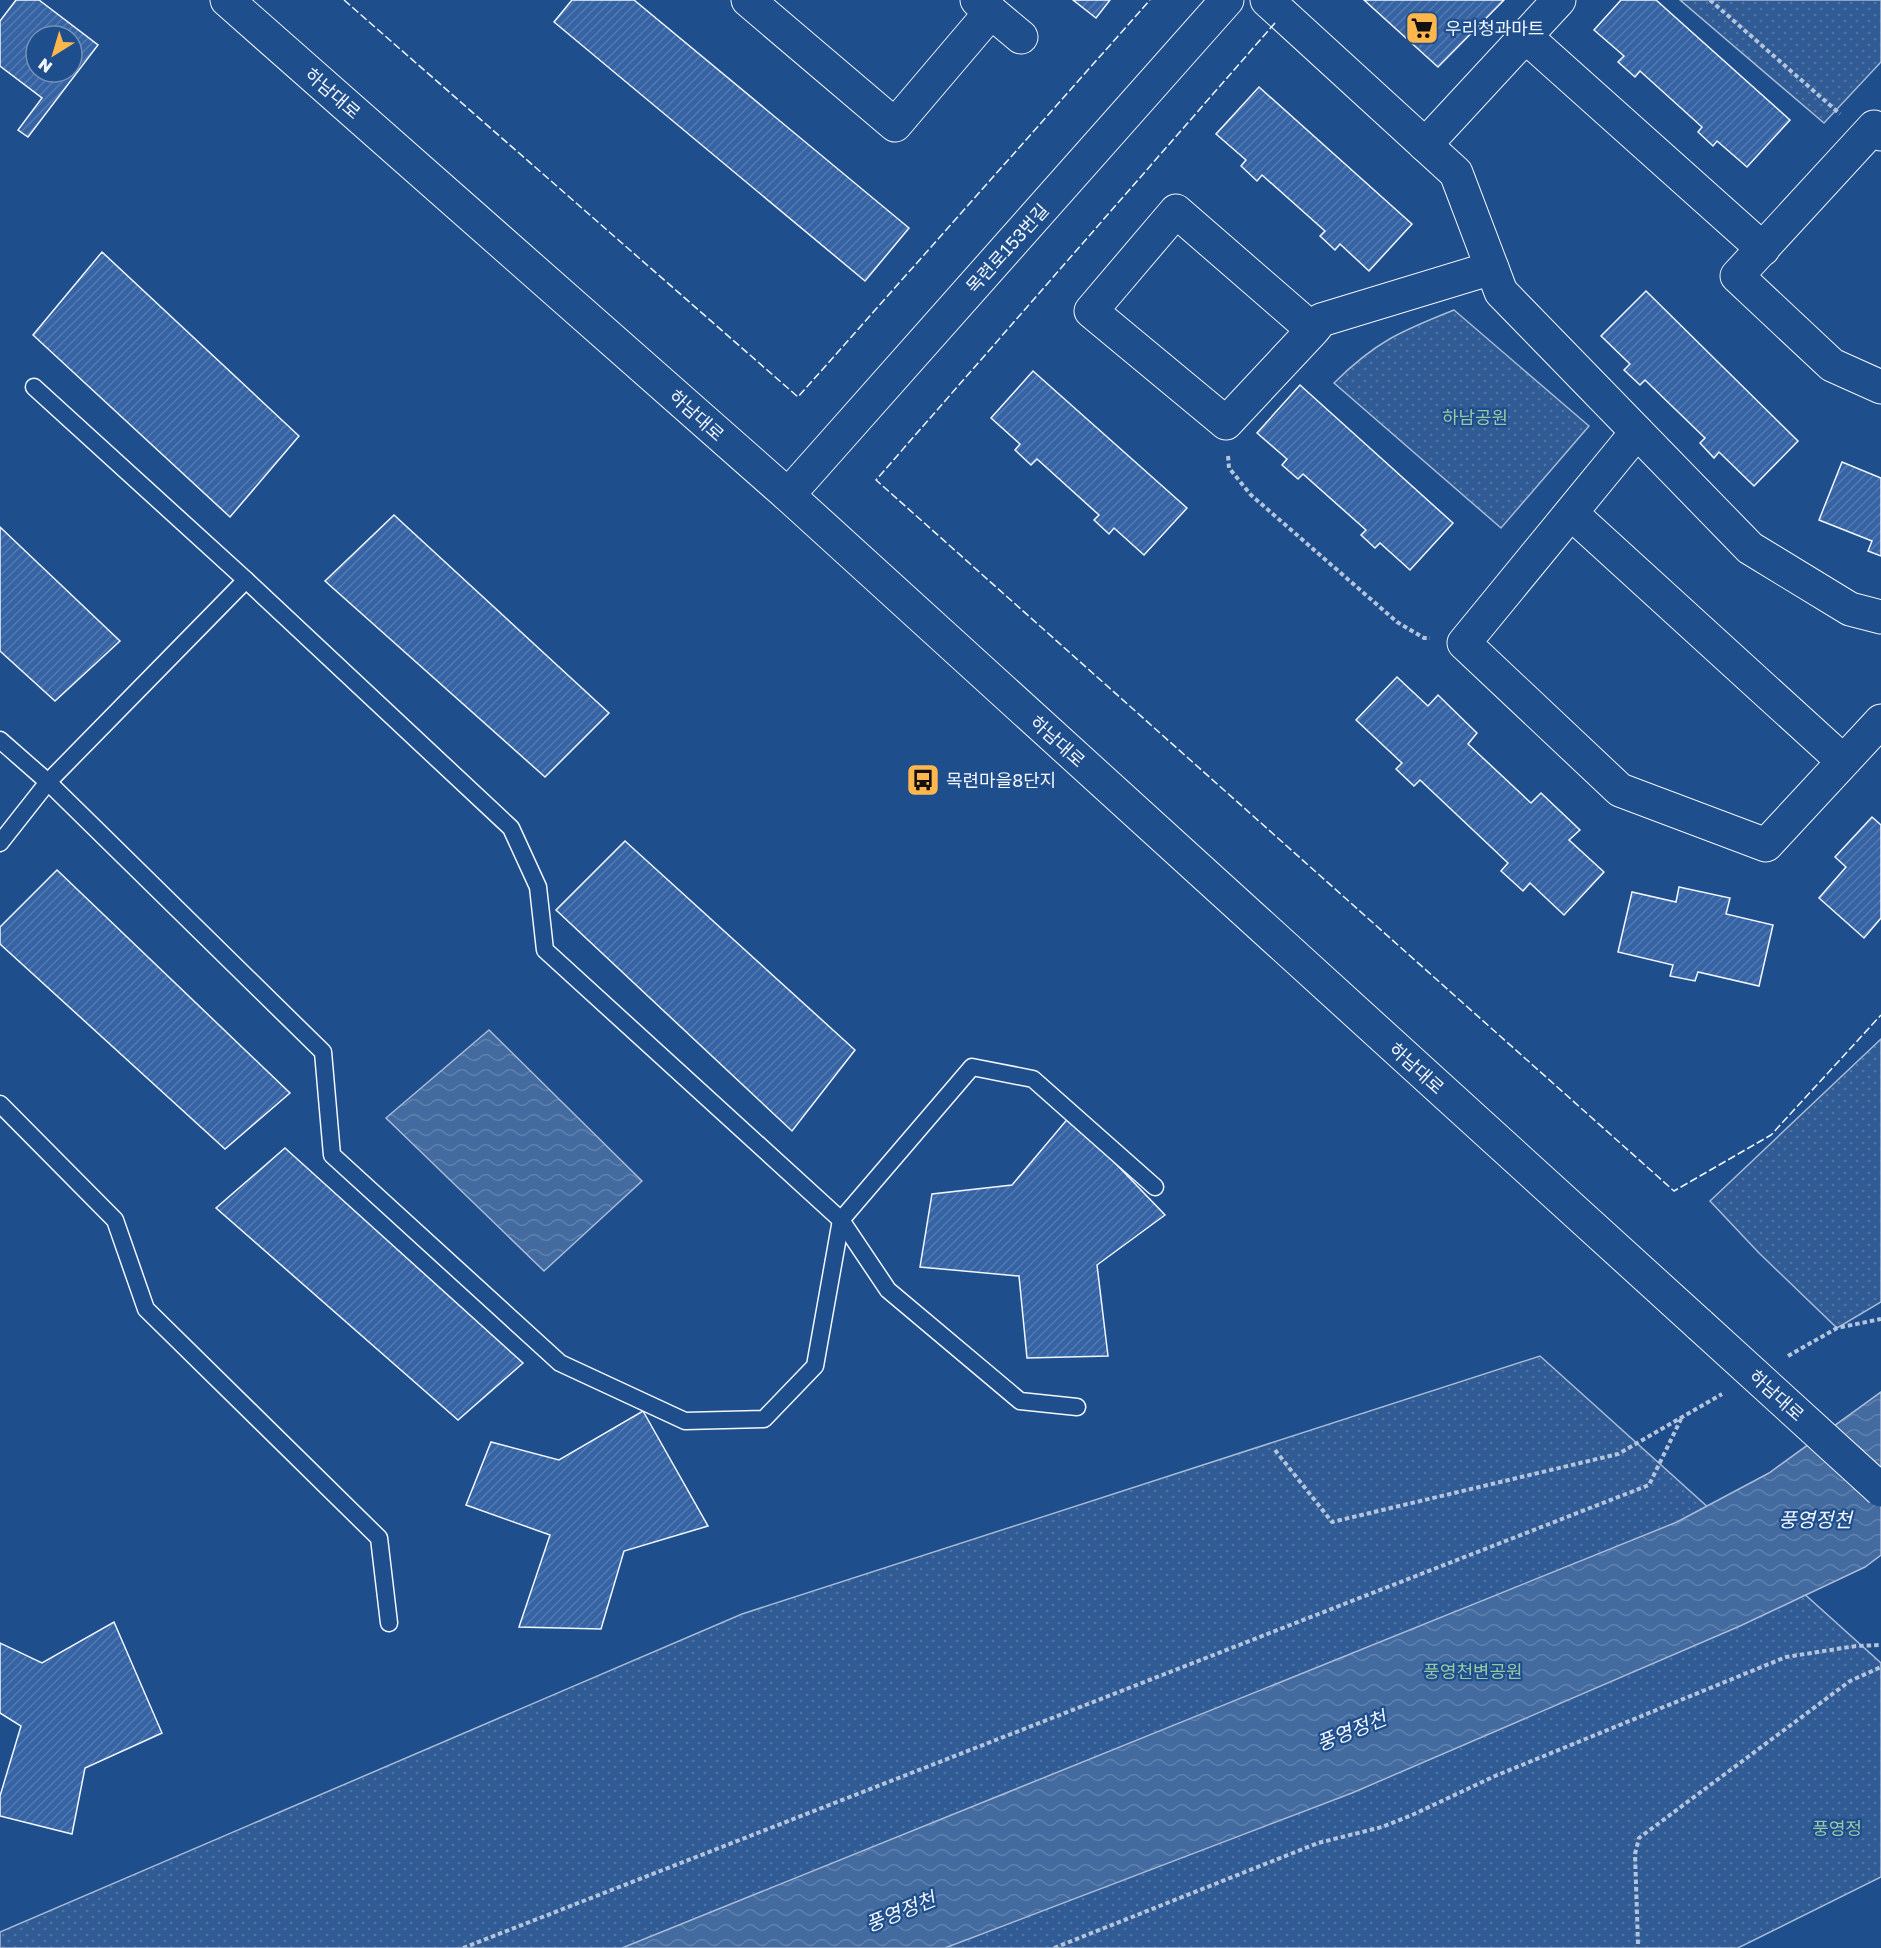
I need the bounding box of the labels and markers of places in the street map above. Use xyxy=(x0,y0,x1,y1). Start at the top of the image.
supermarket icon: 우리청과마트 xyxy=(1404,10,1440,46)
place label: 우리청과마트 xyxy=(1445,17,1544,39)
bus stop icon: 목련마을8단지 xyxy=(905,762,941,798)
place label: 목련마을8단지 xyxy=(946,769,1056,791)

